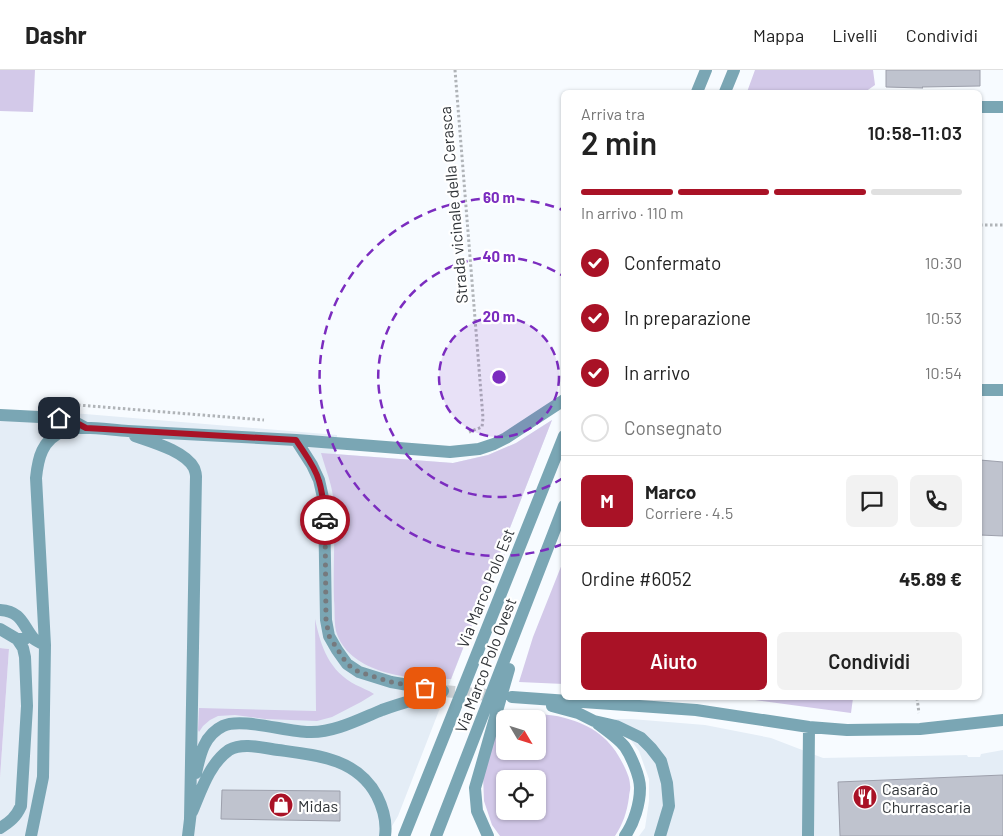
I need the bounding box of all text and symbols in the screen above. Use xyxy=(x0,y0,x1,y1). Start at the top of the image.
text: Dashr xyxy=(25,20,87,49)
text: Mappa xyxy=(753,24,804,46)
text: Livelli xyxy=(832,24,878,46)
text: Condividi xyxy=(906,24,978,46)
text: Arriva tra xyxy=(581,104,645,123)
street label: Strada vicinale della Cerasca xyxy=(435,106,471,304)
text: 10:58–11:03 xyxy=(868,121,962,144)
text: 2 min xyxy=(581,123,657,161)
text: 60 m xyxy=(483,188,515,206)
text: In arrivo · 110 m xyxy=(581,203,683,222)
text: 40 m xyxy=(482,247,516,265)
icon: check xyxy=(581,249,609,277)
text: Confermato xyxy=(624,251,721,274)
text: 10:30 xyxy=(925,253,962,272)
icon: check xyxy=(581,304,609,332)
text: In preparazione xyxy=(624,306,751,329)
text: 20 m xyxy=(483,307,515,325)
text: 10:53 xyxy=(925,308,962,327)
icon: check xyxy=(581,359,609,387)
text: In arrivo xyxy=(624,361,690,384)
text: 10:54 xyxy=(925,363,962,382)
centre of rings xyxy=(490,368,508,386)
pin xyxy=(38,397,80,439)
icon: home xyxy=(45,404,73,432)
text: Consegnato xyxy=(624,416,722,439)
button: chat xyxy=(846,475,898,527)
button: phone xyxy=(910,475,962,527)
text: Marco xyxy=(645,480,696,503)
text: M xyxy=(600,489,614,512)
courier xyxy=(300,495,350,545)
text: Corriere · 4.5 xyxy=(645,503,733,522)
icon: car xyxy=(311,506,339,534)
street label: Via Marco Polo Est xyxy=(452,526,518,650)
text: Ordine #6052 xyxy=(581,567,692,590)
text: 45.89 € xyxy=(899,567,962,590)
street label: Via Marco Polo Ovest xyxy=(450,595,520,735)
button: Aiuto xyxy=(581,632,767,690)
button: Condividi xyxy=(777,632,962,690)
pin xyxy=(404,667,446,709)
icon: bag xyxy=(411,674,439,702)
north arrow xyxy=(496,710,546,760)
map controls xyxy=(496,710,546,820)
button: locate xyxy=(496,770,546,820)
place label: Casarão Churrascaria xyxy=(882,779,971,816)
restaurant icon: Casarão Churrascaria xyxy=(852,784,878,810)
shop icon: Midas xyxy=(268,792,294,818)
place label: Midas xyxy=(298,796,338,815)

